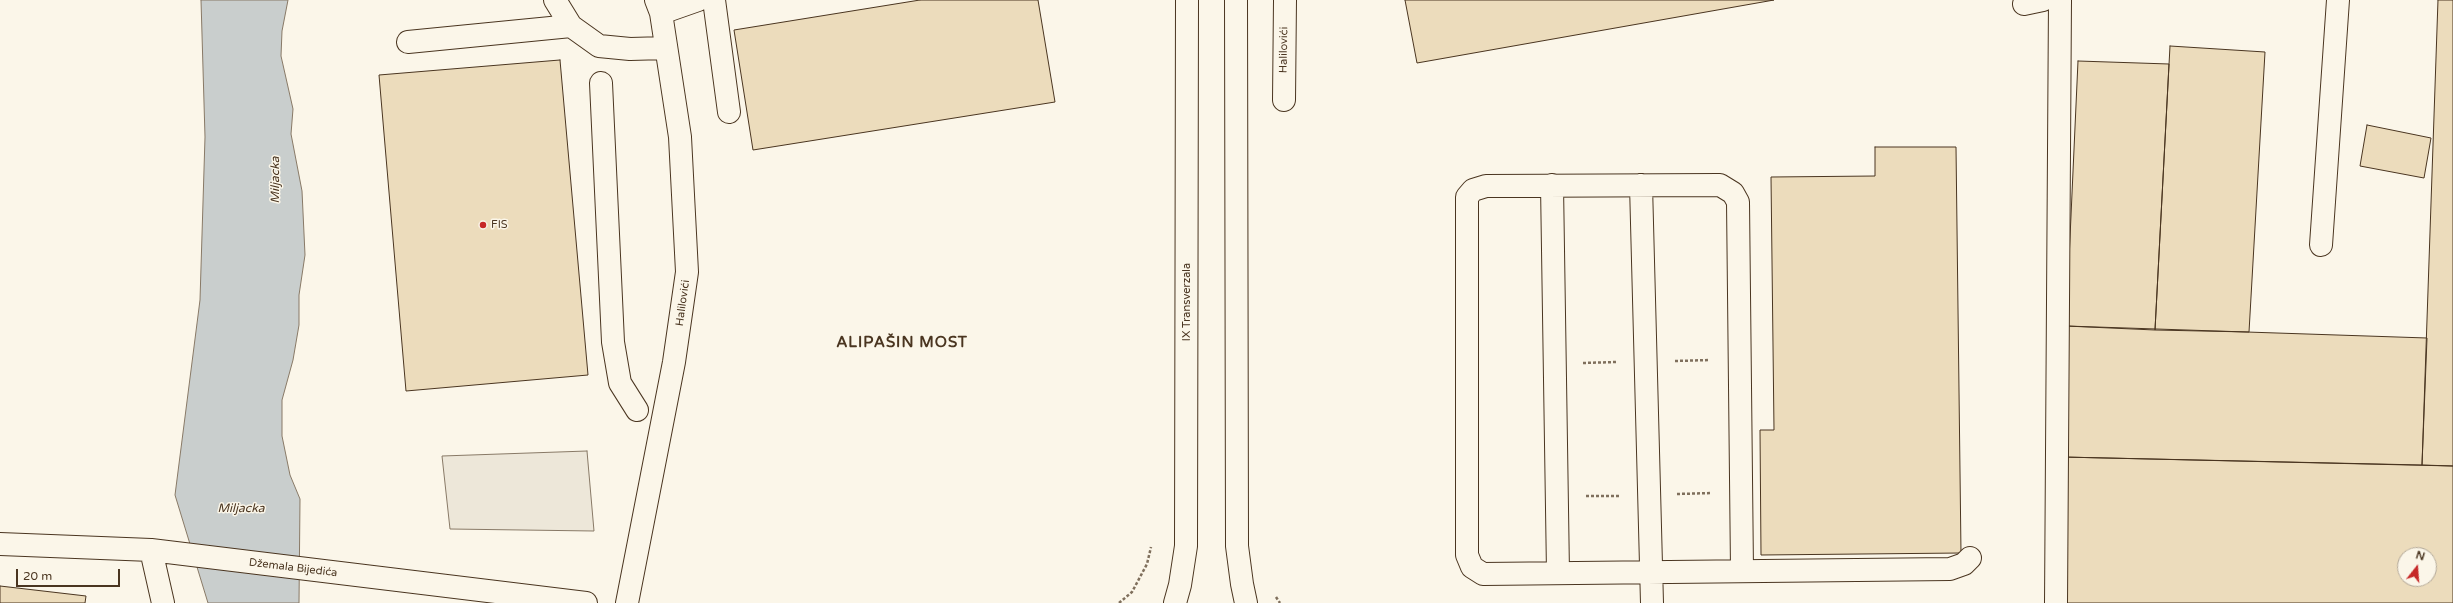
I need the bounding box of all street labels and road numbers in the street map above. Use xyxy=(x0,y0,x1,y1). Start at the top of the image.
street label: Halilovići xyxy=(1277,27,1291,73)
street label: IX Transverzala xyxy=(1180,263,1194,341)
street label: Halilovići xyxy=(673,279,693,327)
street label: Džemala Bijedića xyxy=(248,556,338,580)

